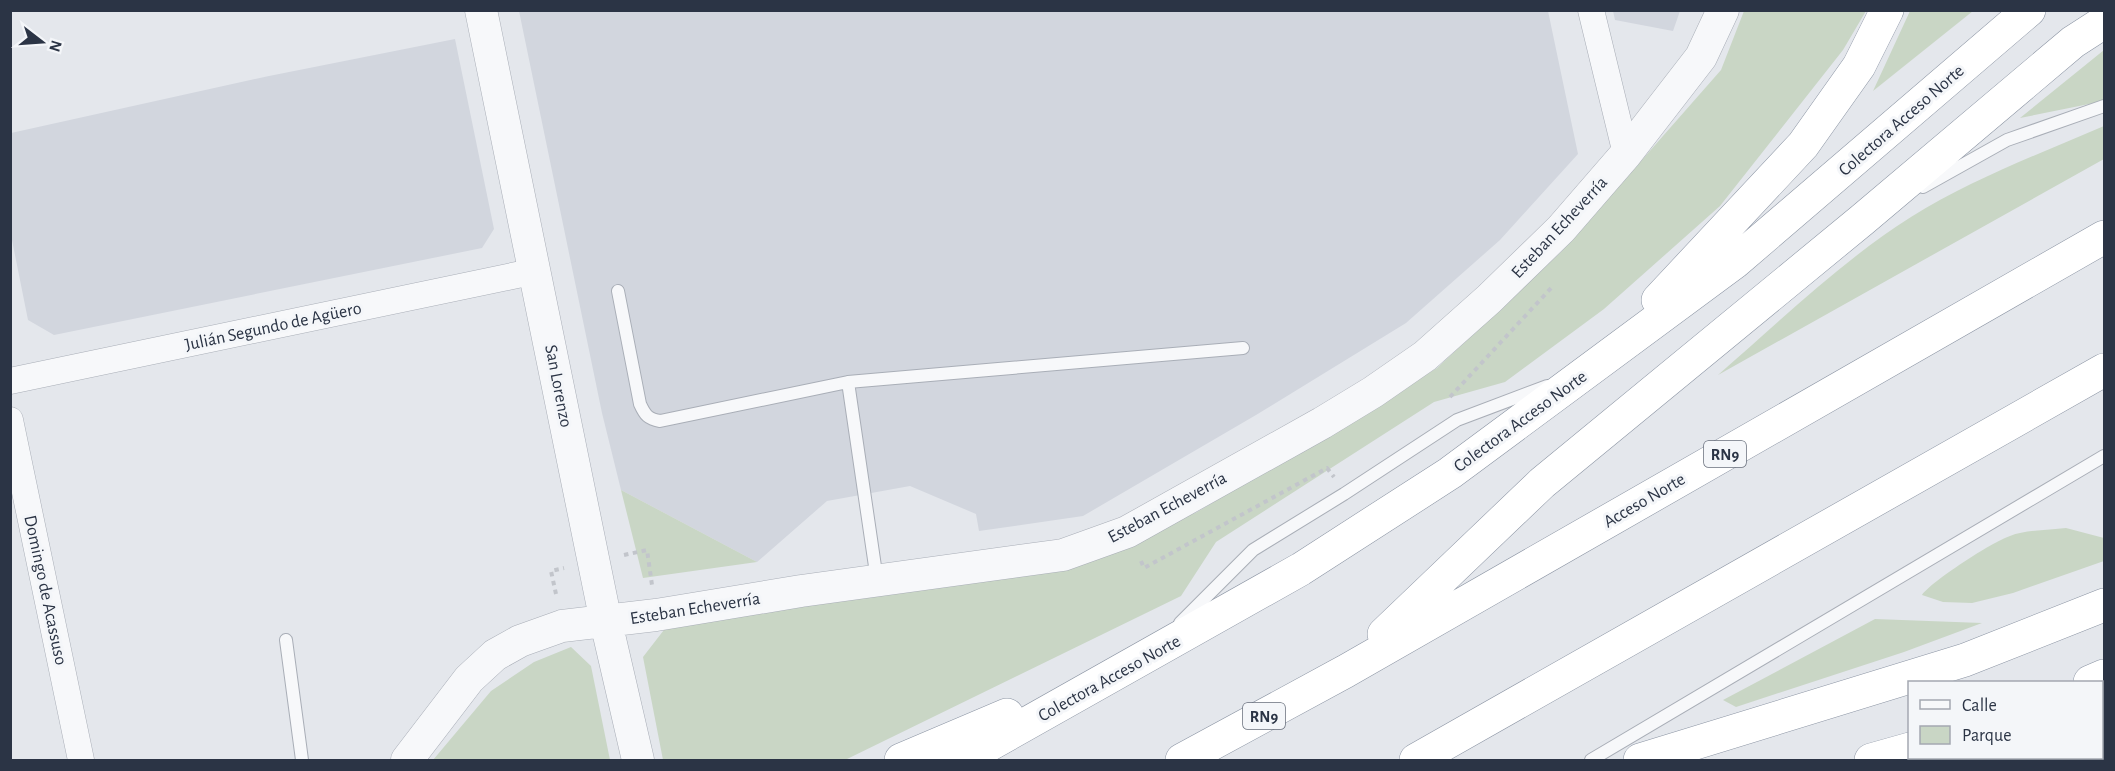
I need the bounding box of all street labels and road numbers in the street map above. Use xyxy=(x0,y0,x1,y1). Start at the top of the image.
street label: Colectora Acceso Norte xyxy=(1836,62,1968,180)
street label: Esteban Echeverría xyxy=(1508,173,1611,282)
street label: Julián Segundo de Agüero xyxy=(183,299,363,355)
street label: San Lorenzo xyxy=(541,343,575,429)
street label: Colectora Acceso Norte xyxy=(1451,368,1590,476)
road number: RN9 xyxy=(1704,441,1746,467)
street label: Esteban Echeverría xyxy=(1105,469,1230,547)
street label: Acceso Norte xyxy=(1601,470,1688,531)
street label: Domingo de Acassuso xyxy=(20,514,70,667)
street label: Esteban Echeverría xyxy=(629,590,762,628)
street label: Colectora Acceso Norte xyxy=(1035,632,1184,725)
road number: RN9 xyxy=(1243,703,1285,729)

